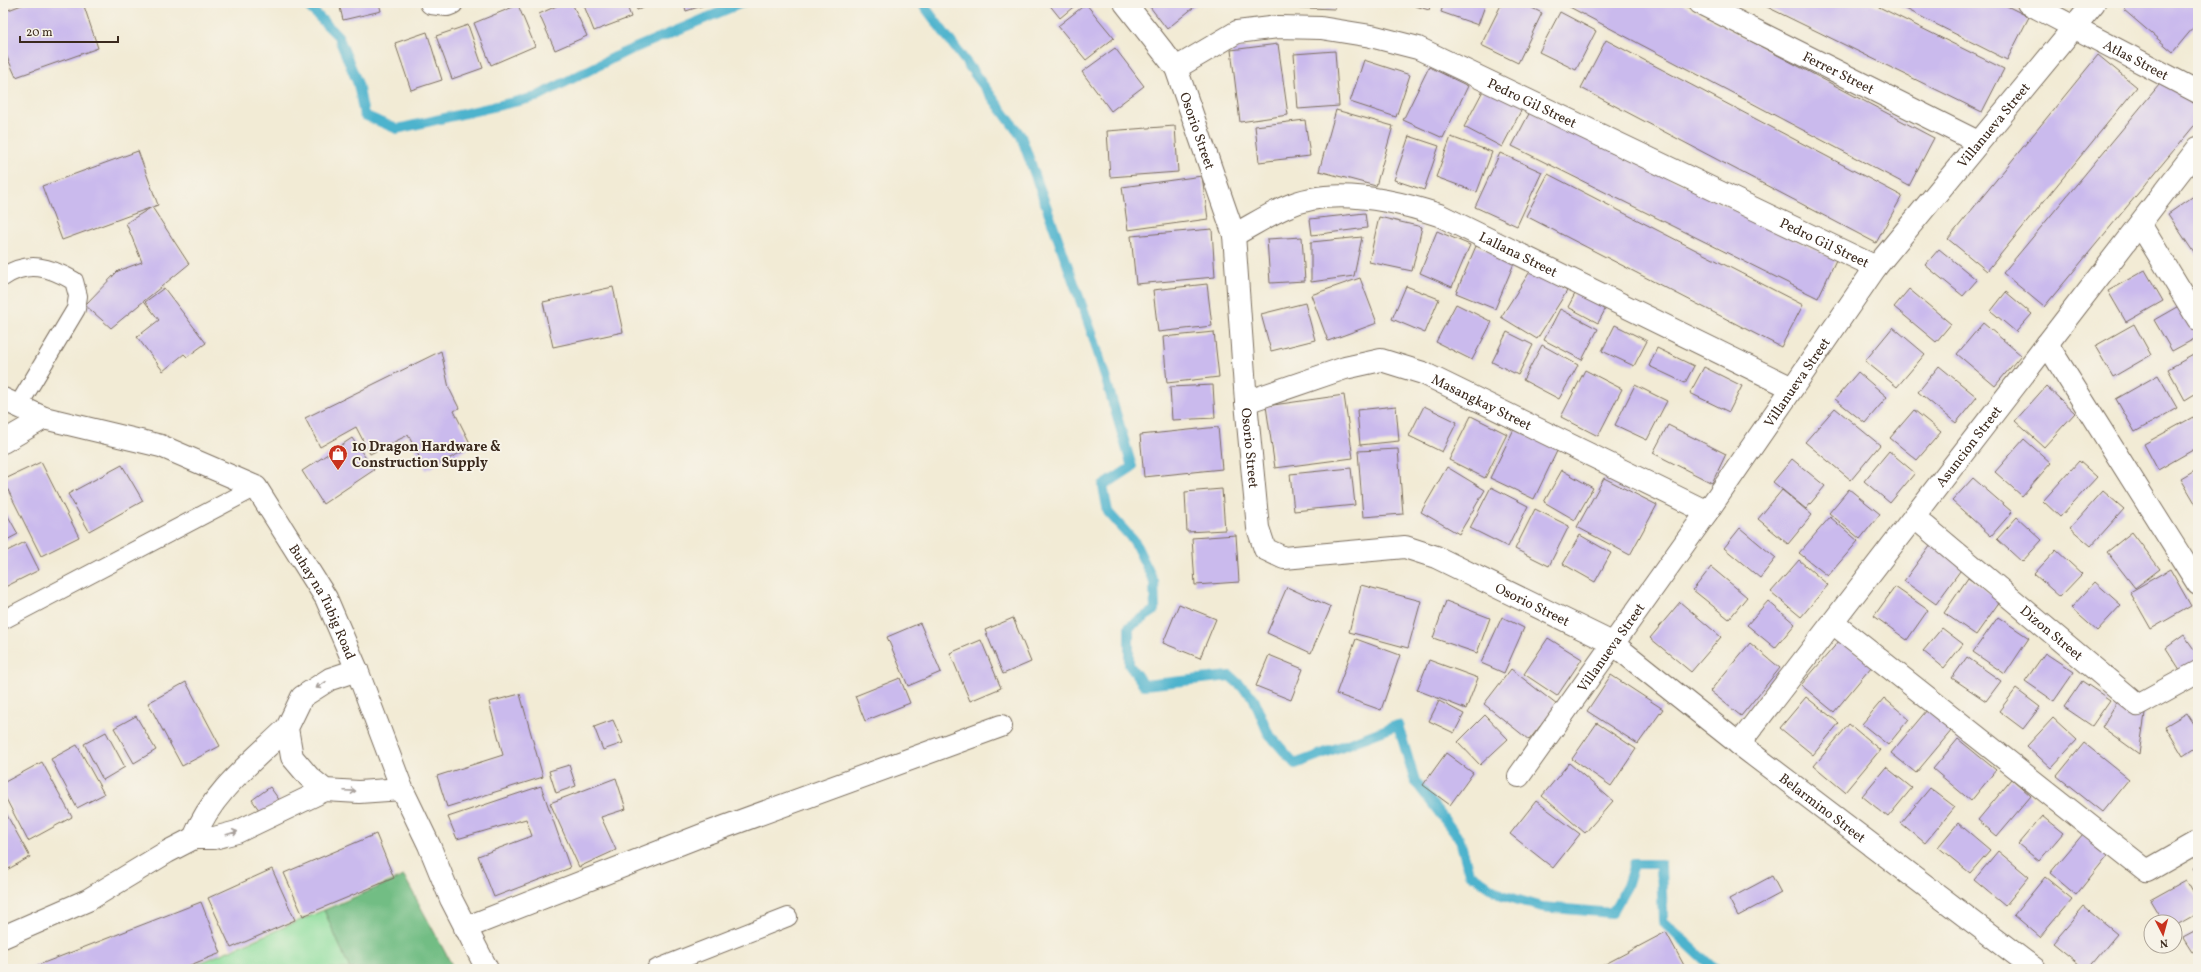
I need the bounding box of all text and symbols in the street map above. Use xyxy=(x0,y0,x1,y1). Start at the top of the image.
scale bar xyxy=(20,18,118,44)
text: 20 m xyxy=(26,25,53,41)
street label: Atlas Street xyxy=(2099,36,2171,86)
street label: Ferrer Street xyxy=(1799,48,1877,100)
street label: Pedro Gil Street xyxy=(1484,75,1579,133)
street label: Villanueva Street xyxy=(1954,79,2035,172)
street label: Osorio Street xyxy=(1174,90,1219,173)
street label: Pedro Gil Street xyxy=(1776,214,1872,273)
street label: Lallana Street xyxy=(1475,228,1560,283)
street label: Villanueva Street xyxy=(1760,334,1836,432)
street label: Masangkay Street xyxy=(1428,371,1535,436)
street label: Asuncion Street xyxy=(1932,402,2007,492)
street label: Osorio Street xyxy=(1236,407,1262,489)
place label: 10 Dragon Hardware & Construction Supply xyxy=(352,438,501,473)
shop icon: 10 Dragon Hardware & Construction Supply xyxy=(327,443,349,471)
street label: Buhay na Tubig Road xyxy=(283,541,359,663)
street label: Osorio Street xyxy=(1491,579,1572,632)
street label: Villanueva Street xyxy=(1574,600,1650,697)
street label: Dizon Street xyxy=(2015,602,2087,666)
one-way arrow xyxy=(316,681,327,689)
street label: Belarmino Street xyxy=(1775,770,1869,848)
one-way arrow xyxy=(343,787,356,795)
one-way arrow xyxy=(226,829,239,836)
north arrow xyxy=(2143,914,2183,954)
text: N xyxy=(2159,935,2169,950)

